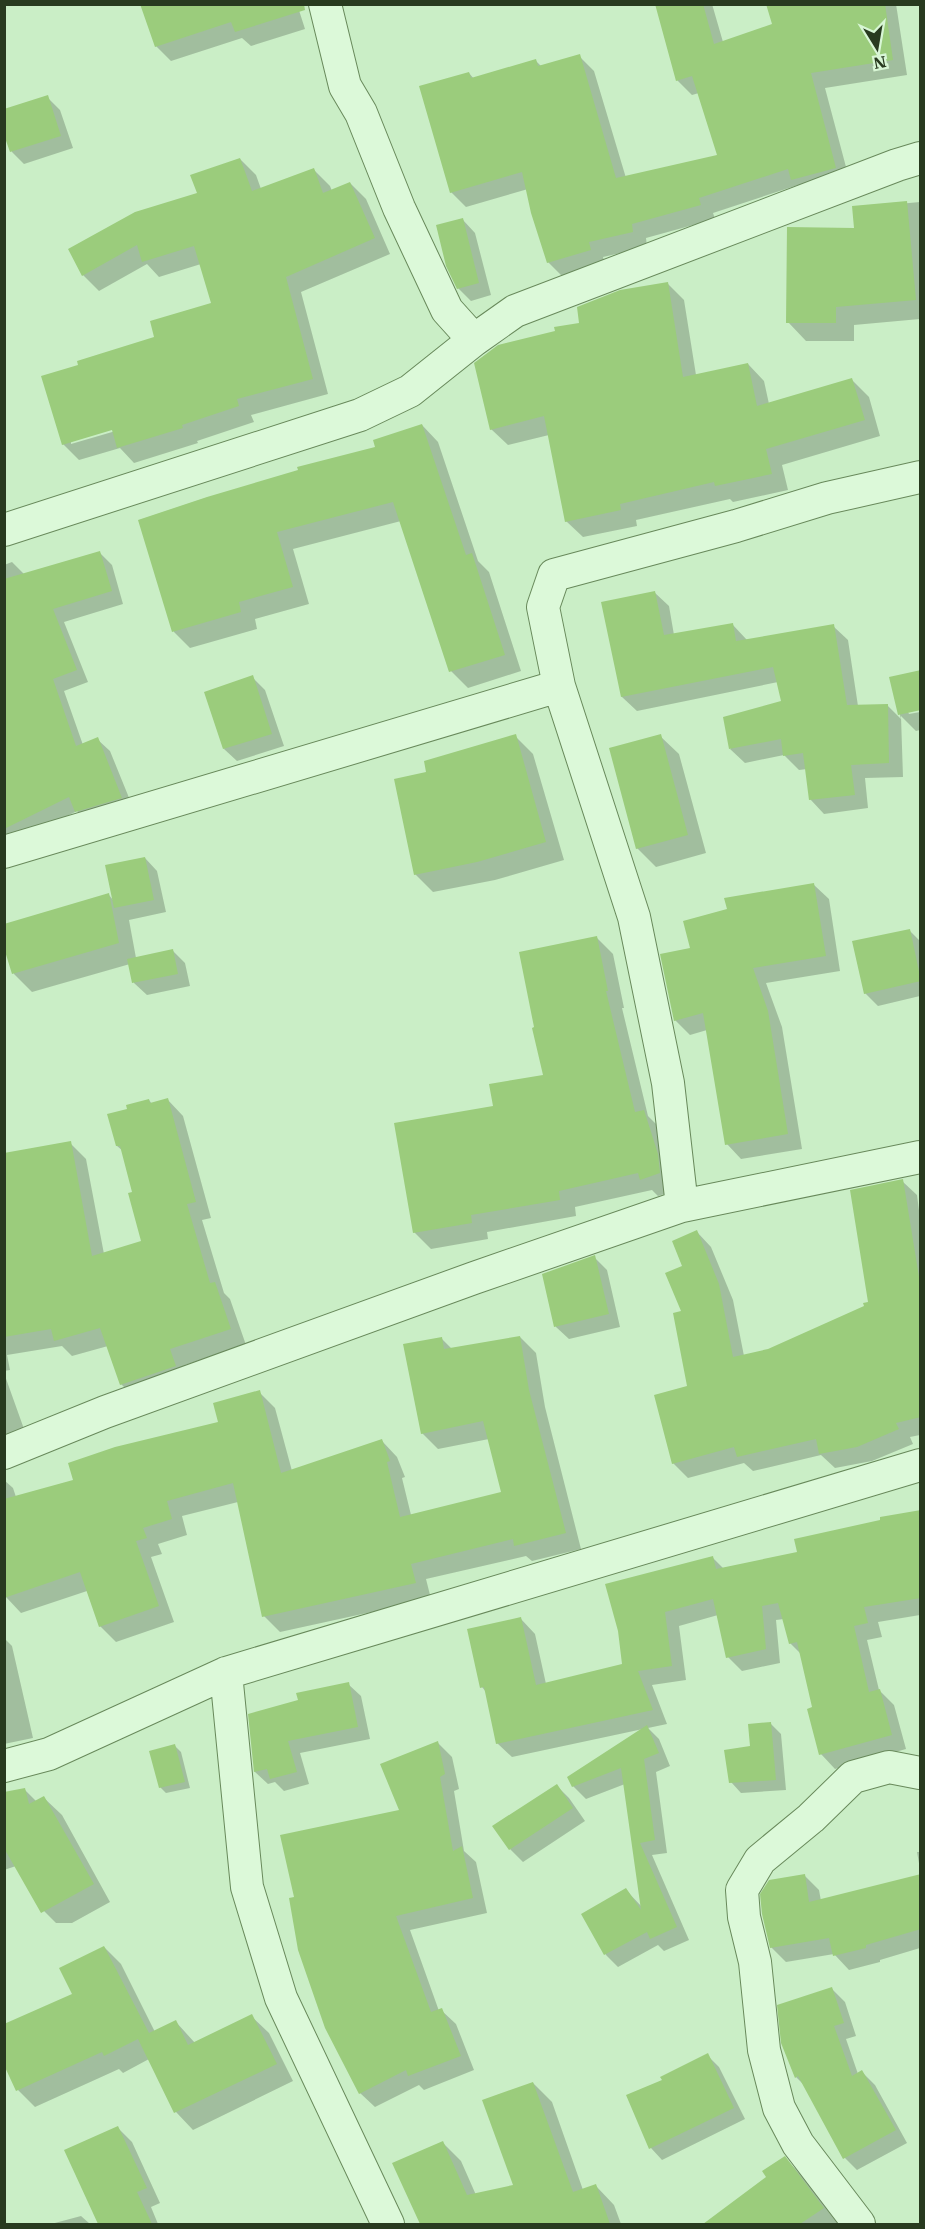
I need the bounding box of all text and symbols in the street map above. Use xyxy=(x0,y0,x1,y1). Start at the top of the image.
north arrow xyxy=(847,18,907,78)
text: N xyxy=(872,52,888,74)

